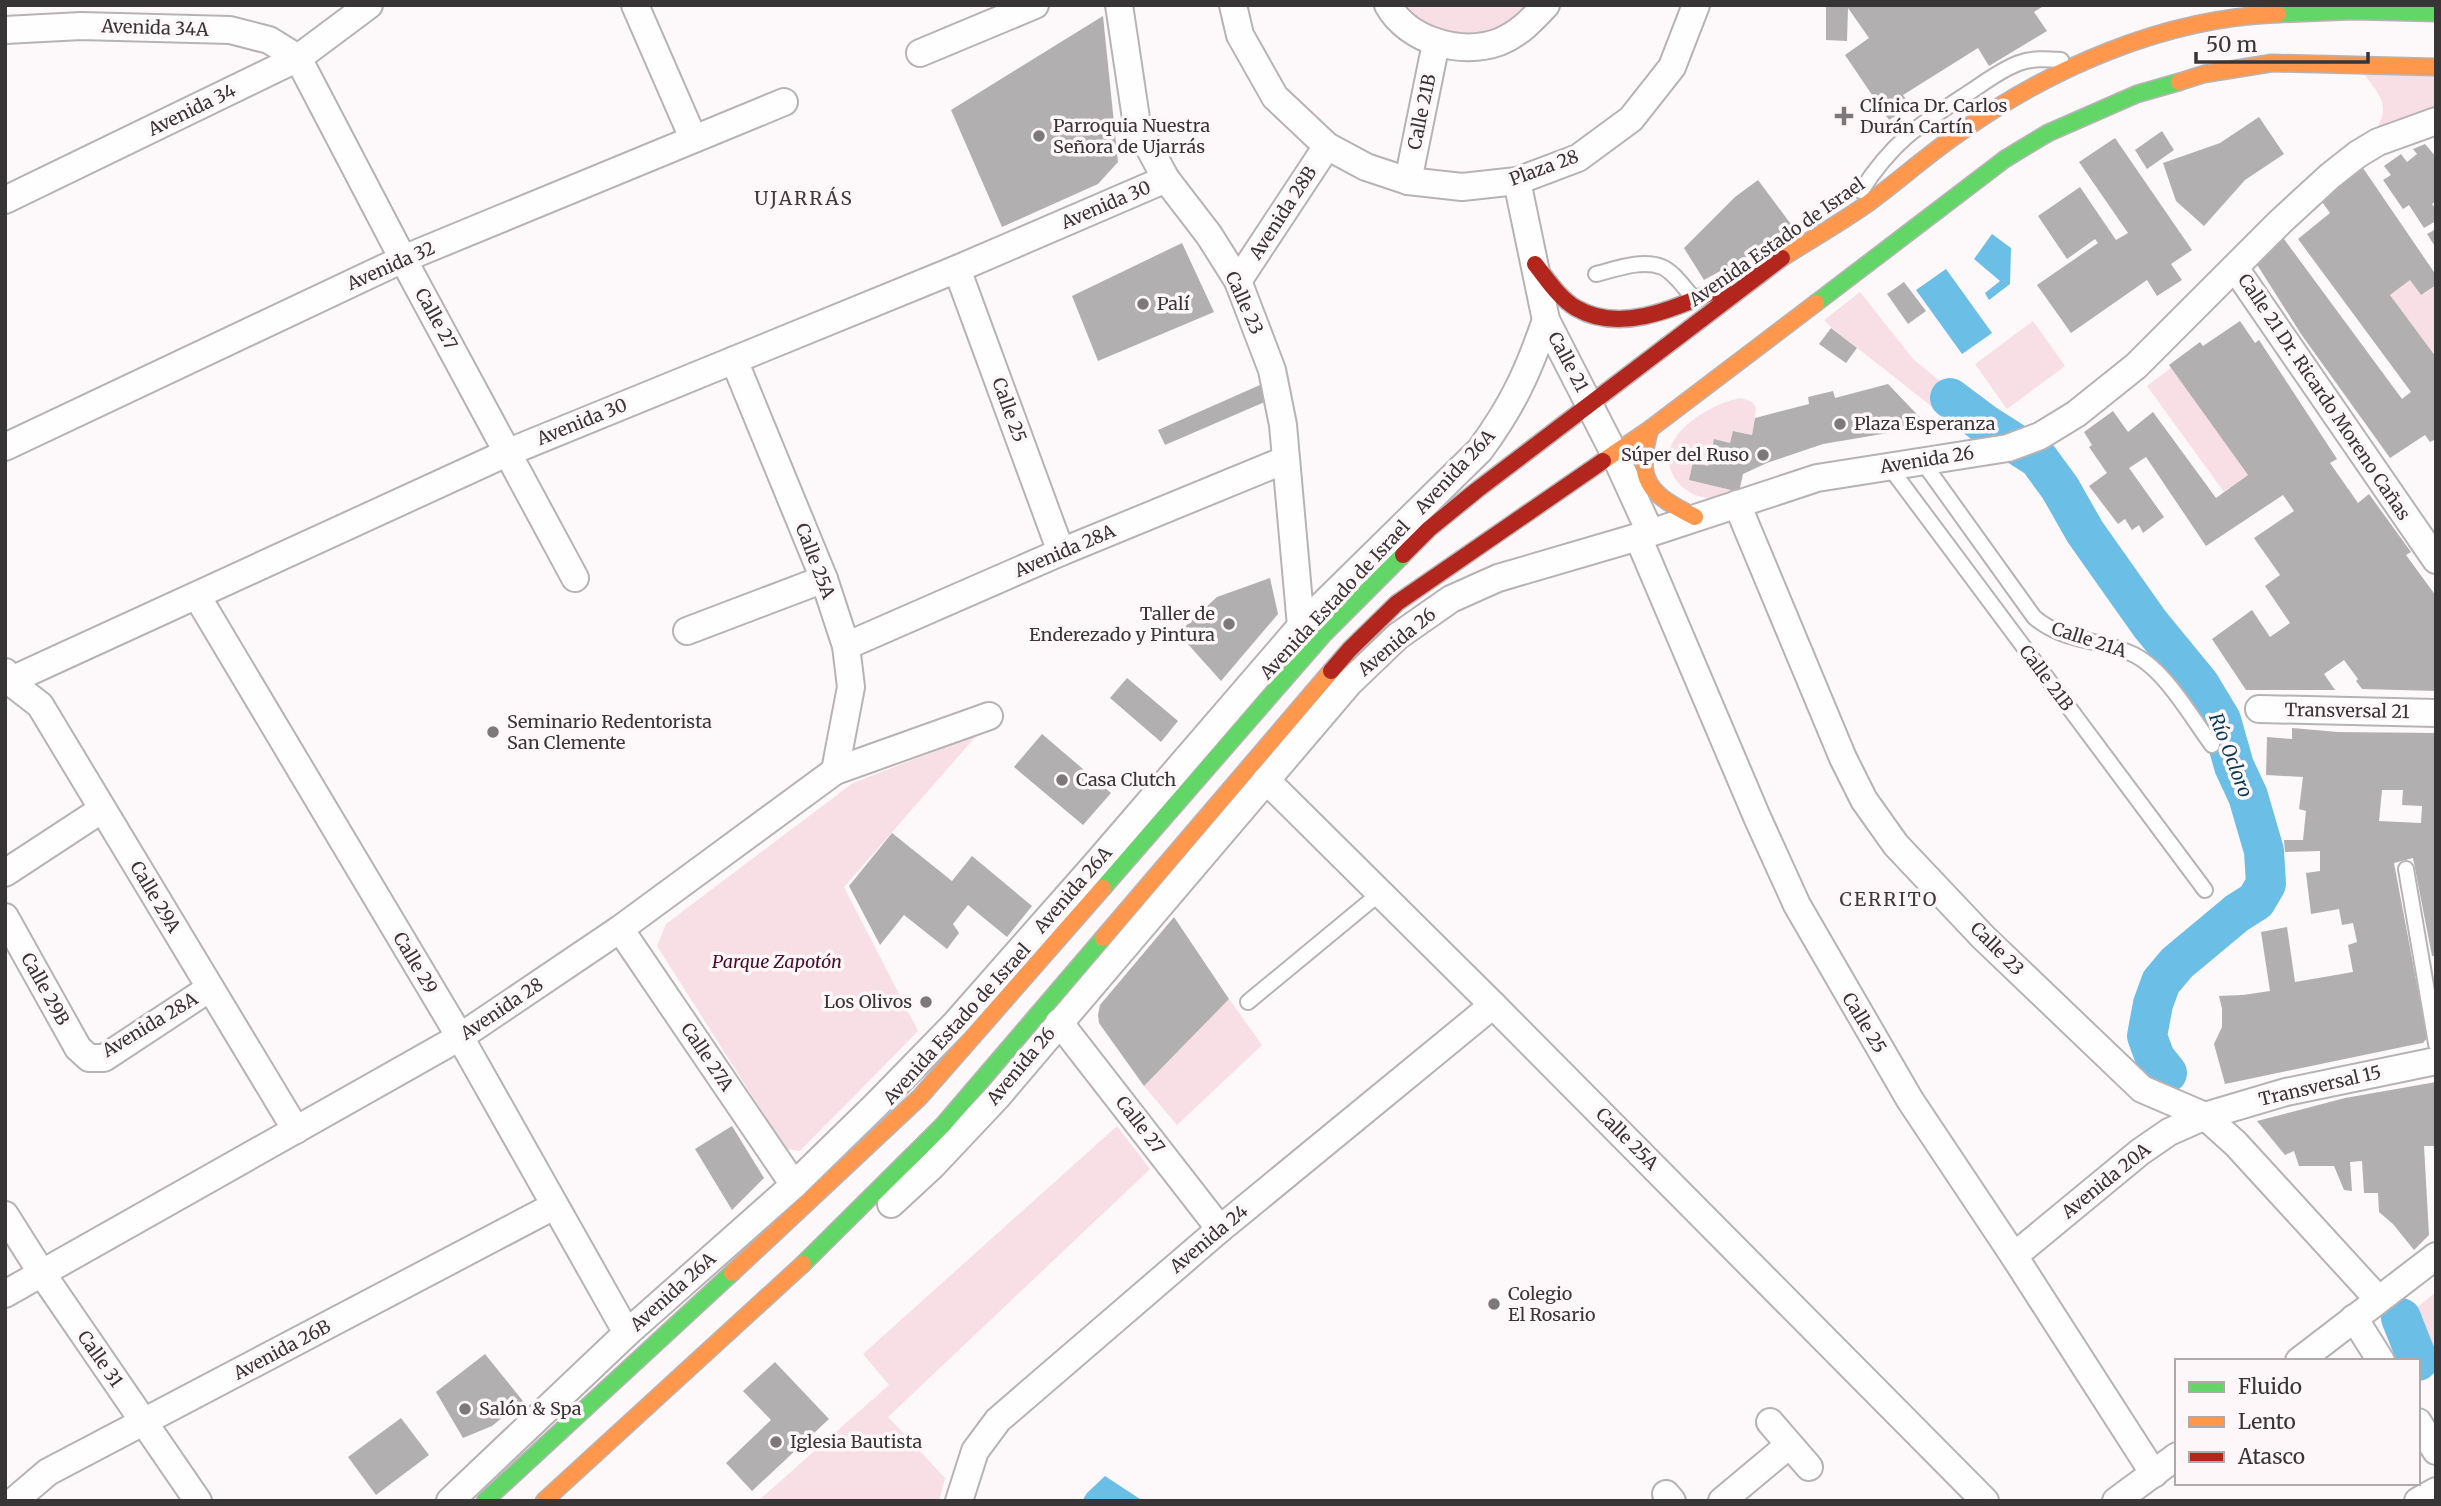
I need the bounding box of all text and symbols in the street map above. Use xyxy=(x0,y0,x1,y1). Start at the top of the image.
street label: Avenida 34A xyxy=(100,14,209,41)
scale bar xyxy=(2196,21,2368,65)
text: 50 m xyxy=(2206,31,2257,58)
street label: Calle 21B xyxy=(1402,72,1441,152)
street label: Avenida 34 xyxy=(143,78,239,141)
place label: Clínica Dr. Carlos Durán Cartín xyxy=(1860,94,2007,138)
marker: Clínica Dr. Carlos Durán Cartín xyxy=(1834,106,1854,126)
place label: Parroquia Nuestra Señora de Ujarrás xyxy=(1053,114,1210,158)
marker: Parroquia Nuestra Señora de Ujarrás xyxy=(1031,128,1047,144)
street label: Plaza 28 xyxy=(1506,144,1582,191)
street label: Avenida 28B xyxy=(1243,162,1321,265)
street label: Avenida Estado de Israel xyxy=(1684,172,1869,312)
street label: Avenida 30 xyxy=(1057,175,1154,234)
district label: UJARRÁS xyxy=(754,186,854,210)
street label: Avenida 32 xyxy=(342,236,438,296)
street label: Calle 23 xyxy=(1220,268,1269,338)
street label: Calle 21 Dr. Ricardo Moreno Cañas xyxy=(2233,269,2416,525)
street label: Calle 27 xyxy=(410,284,463,354)
place label: Palí xyxy=(1157,292,1191,315)
marker: Palí xyxy=(1135,296,1151,312)
street label: Calle 21 xyxy=(1543,328,1594,396)
street label: Calle 25 xyxy=(987,374,1032,445)
street label: Avenida 30 xyxy=(532,393,630,450)
place label: Plaza Esperanza xyxy=(1854,412,1996,435)
marker: Plaza Esperanza xyxy=(1832,416,1848,432)
street label: Avenida 26A xyxy=(1409,424,1500,519)
street label: Avenida 26 xyxy=(1877,441,1976,478)
place label: Súper del Ruso xyxy=(1621,443,1749,466)
marker: Súper del Ruso xyxy=(1755,447,1771,463)
street label: Avenida Estado de Israel xyxy=(1254,515,1415,685)
street label: Avenida 28A xyxy=(1010,519,1119,583)
street label: Calle 25A xyxy=(791,520,840,602)
place label: Taller de Enderezado y Pintura xyxy=(1029,602,1215,646)
street label: Avenida 26 xyxy=(1352,602,1440,682)
marker: Taller de Enderezado y Pintura xyxy=(1221,616,1237,632)
street label: Calle 21A xyxy=(2049,617,2130,663)
street label: Calle 21B xyxy=(2014,640,2079,715)
street label: Transversal 21 xyxy=(2284,698,2410,723)
water label: Río Ocloro xyxy=(2204,709,2258,801)
place label: Seminario Redentorista San Clemente xyxy=(507,710,712,754)
marker: Seminario Redentorista San Clemente xyxy=(485,724,501,740)
place label: Casa Clutch xyxy=(1076,768,1176,791)
marker: Casa Clutch xyxy=(1054,772,1070,788)
street label: Avenida 26A xyxy=(1028,841,1117,938)
street label: Calle 29A xyxy=(125,857,186,937)
district label: CERRITO xyxy=(1840,887,1938,911)
street label: Calle 23 xyxy=(1966,917,2029,980)
street label: Calle 29 xyxy=(388,928,443,998)
street label: Avenida Estado de Israel xyxy=(877,938,1035,1110)
street label: Calle 29B xyxy=(16,949,75,1029)
park label: Parque Zapotón xyxy=(712,950,842,973)
street label: Avenida 28 xyxy=(455,973,547,1045)
street label: Avenida 28A xyxy=(97,987,202,1063)
street label: Calle 25 xyxy=(1837,988,1892,1057)
place label: Los Olivos xyxy=(824,990,912,1013)
marker: Los Olivos xyxy=(918,994,934,1010)
street label: Calle 27A xyxy=(676,1018,739,1096)
street label: Avenida 26 xyxy=(981,1022,1060,1110)
street label: Transversal 15 xyxy=(2256,1060,2383,1111)
street label: Calle 27 xyxy=(1111,1091,1170,1158)
street label: Calle 25A xyxy=(1591,1103,1664,1175)
street label: Avenida 20A xyxy=(2056,1138,2155,1224)
street label: Avenida 24 xyxy=(1164,1199,1252,1279)
street label: Avenida 26A xyxy=(624,1247,720,1337)
place label: Colegio El Rosario xyxy=(1508,1282,1596,1326)
marker: Colegio El Rosario xyxy=(1486,1296,1502,1312)
street label: Avenida 26B xyxy=(228,1314,334,1385)
street label: Calle 31 xyxy=(73,1326,128,1392)
legend xyxy=(2175,1359,2420,1485)
text: Fluido xyxy=(2238,1373,2302,1400)
place label: Salón & Spa xyxy=(479,1397,582,1420)
marker: Salón & Spa xyxy=(457,1401,473,1417)
text: Lento xyxy=(2238,1408,2296,1435)
place label: Iglesia Bautista xyxy=(790,1430,923,1453)
marker: Iglesia Bautista xyxy=(768,1434,784,1450)
text: Atasco xyxy=(2237,1443,2305,1470)

